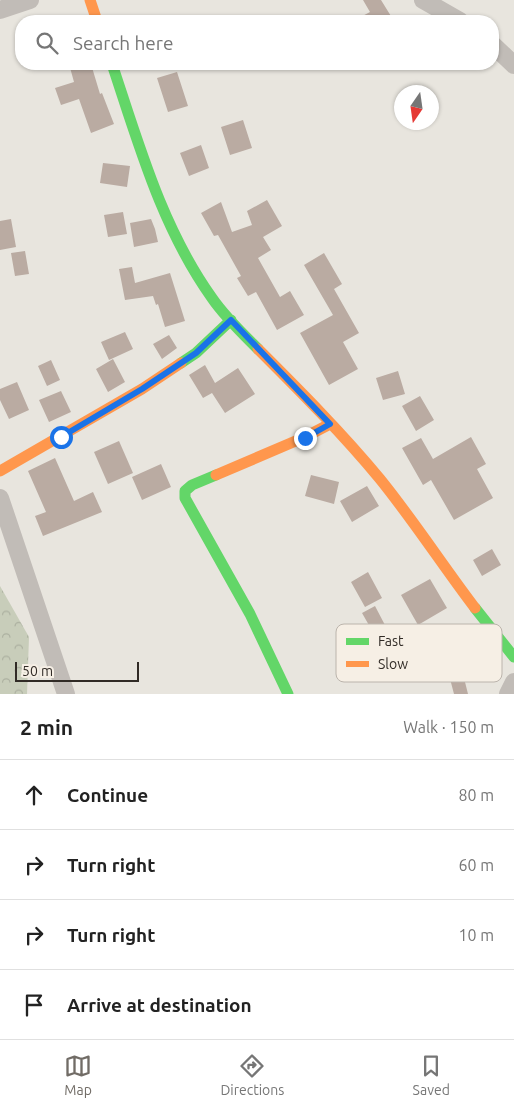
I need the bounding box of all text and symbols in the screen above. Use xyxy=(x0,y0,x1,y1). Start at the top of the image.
search box xyxy=(15,15,499,70)
icon: search xyxy=(33,29,61,57)
text: Search here xyxy=(73,32,173,54)
north arrow xyxy=(394,85,439,130)
route start xyxy=(50,426,73,449)
route end xyxy=(294,427,317,450)
legend xyxy=(336,624,502,682)
text: Fast xyxy=(378,633,404,649)
text: Slow xyxy=(378,656,408,672)
scale bar xyxy=(15,659,139,682)
text: 50 m xyxy=(22,663,53,679)
text: 2 min xyxy=(20,715,73,739)
text: Walk · 150 m xyxy=(403,718,494,736)
icon: ahead xyxy=(20,781,48,809)
text: Continue xyxy=(67,784,148,806)
text: 80 m xyxy=(458,786,494,804)
icon: right xyxy=(20,851,48,879)
text: Turn right xyxy=(67,854,155,876)
text: 60 m xyxy=(458,856,494,874)
icon: right xyxy=(20,921,48,949)
text: Turn right xyxy=(67,924,155,946)
text: 10 m xyxy=(458,926,494,944)
icon: arrive xyxy=(20,991,48,1019)
text: Arrive at destination xyxy=(67,994,252,1016)
tab: Map xyxy=(64,1052,92,1098)
tab: Directions xyxy=(220,1052,284,1098)
tab: Saved xyxy=(413,1052,450,1098)

